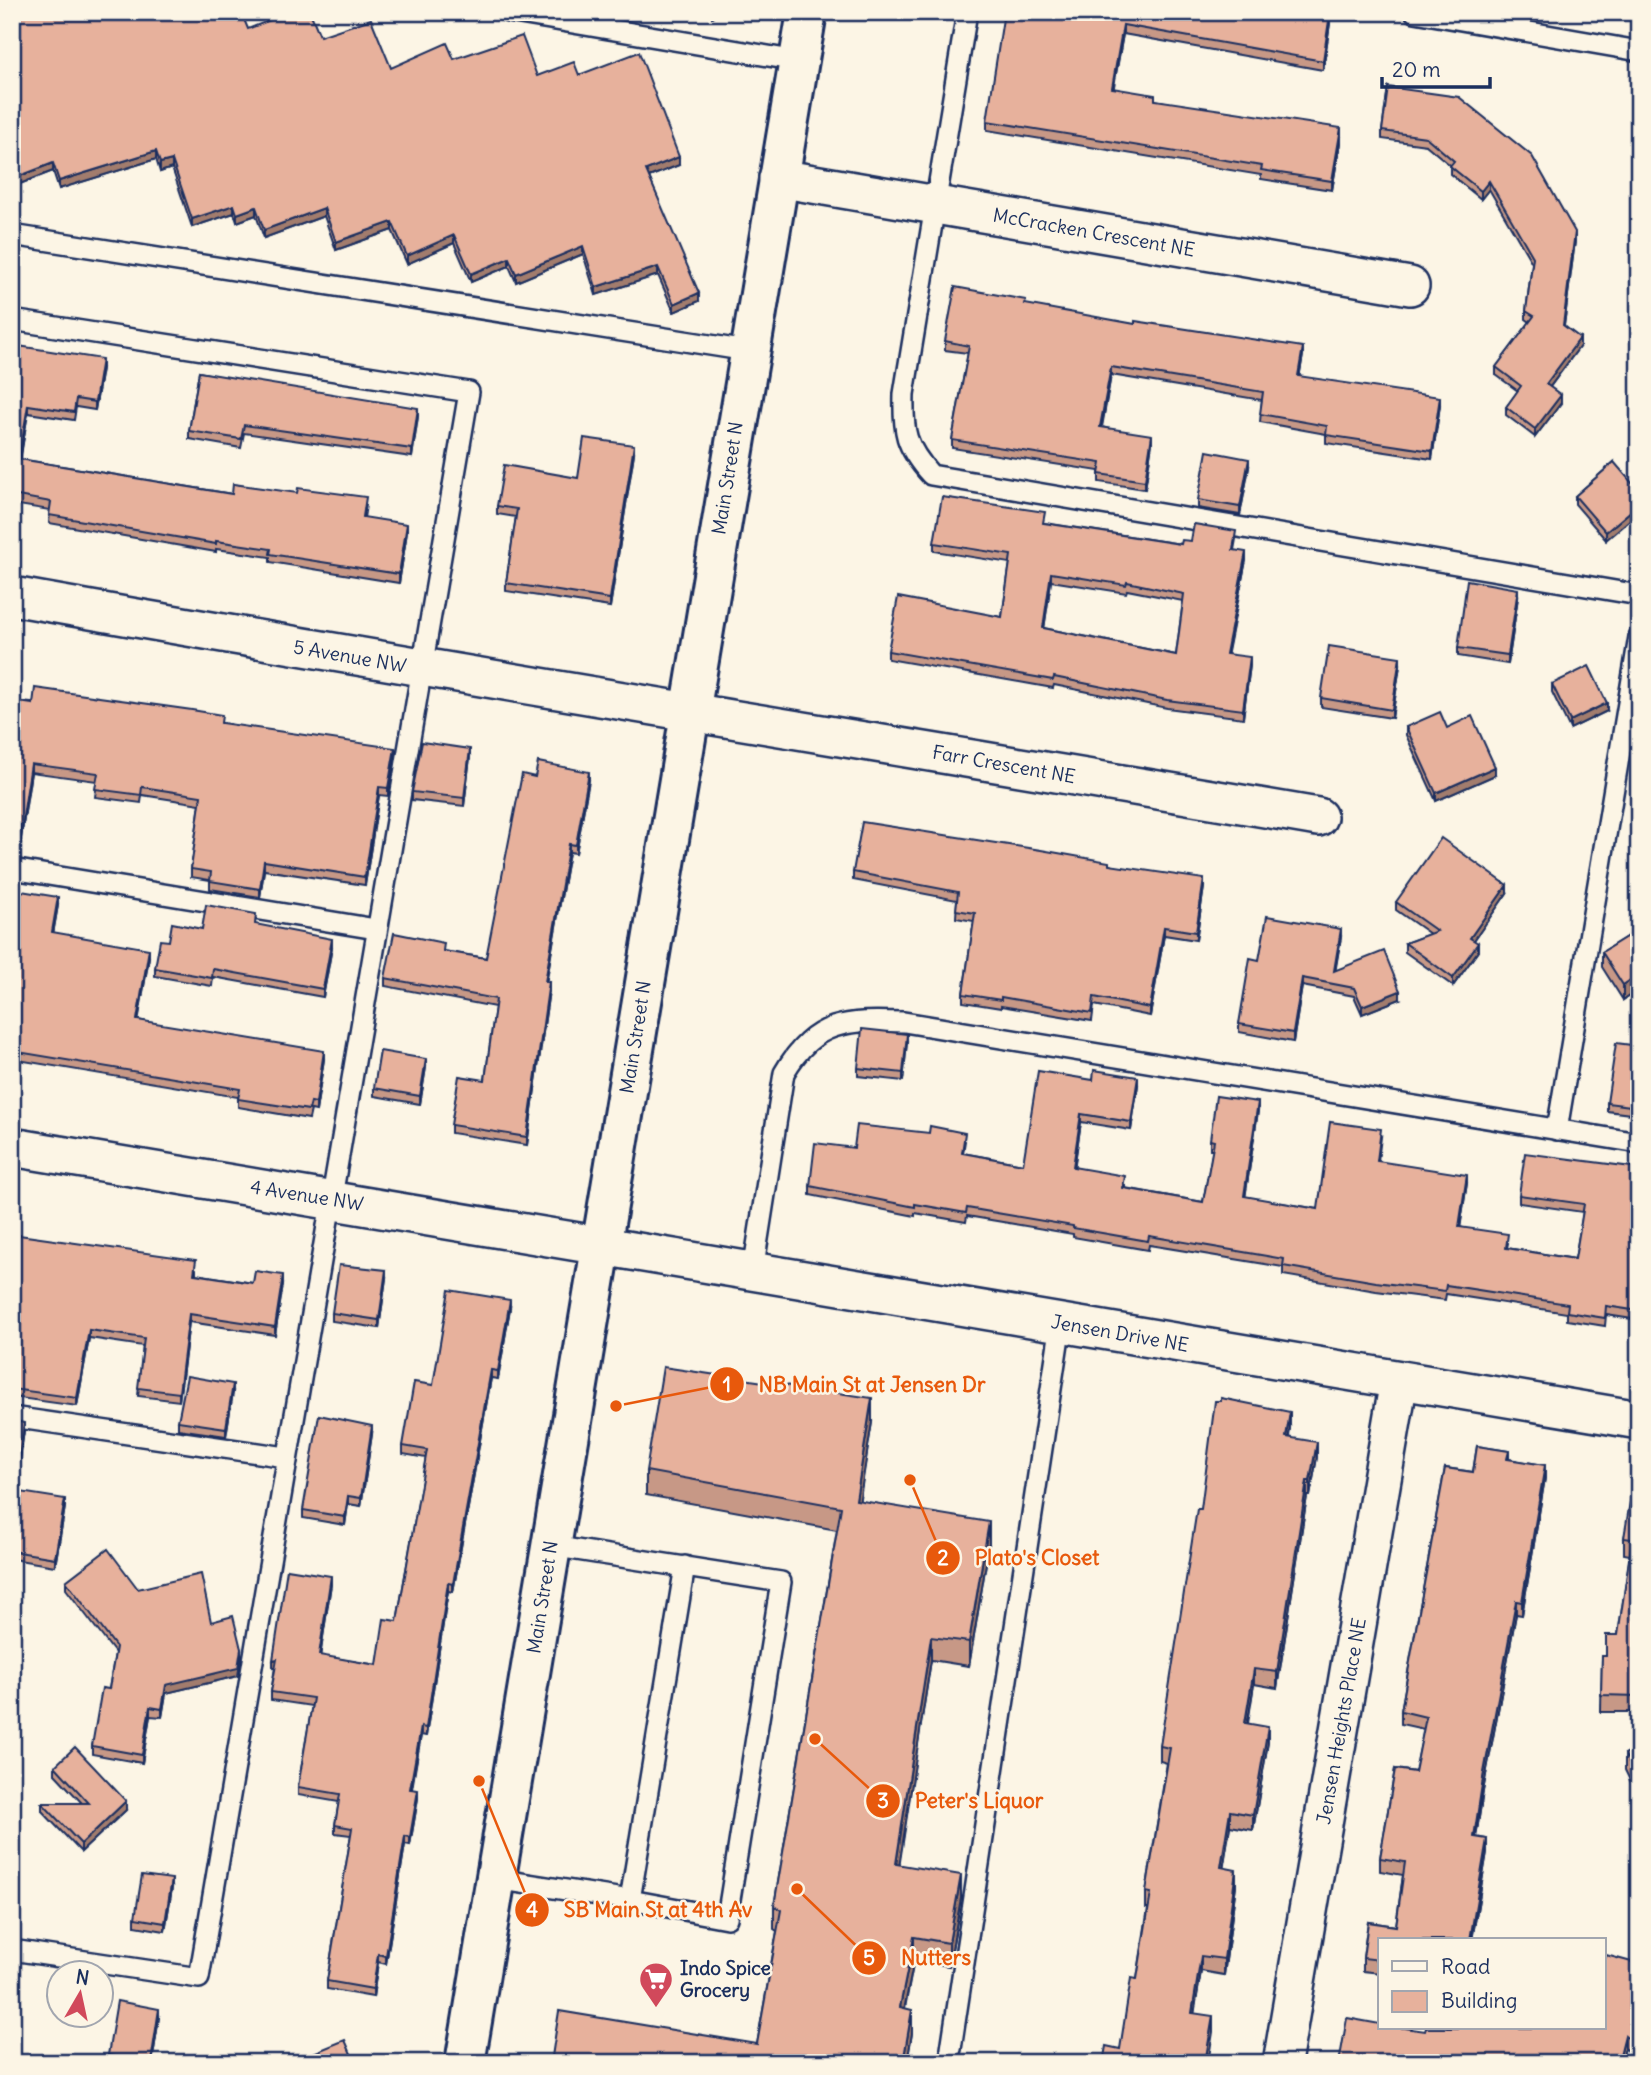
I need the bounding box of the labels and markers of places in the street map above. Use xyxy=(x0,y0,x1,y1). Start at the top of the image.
callout: NB Main St at Jensen Dr xyxy=(709,1363,999,1405)
callout: Plato's Closet xyxy=(925,1537,1113,1579)
callout: Peter's Liquor xyxy=(866,1780,1058,1822)
callout: SB Main St at 4th Av xyxy=(515,1889,766,1931)
callout: Nutters xyxy=(852,1937,985,1979)
place label: Indo Spice Grocery xyxy=(680,1956,771,2002)
supermarket icon: Indo Spice Grocery xyxy=(637,1960,675,2009)

